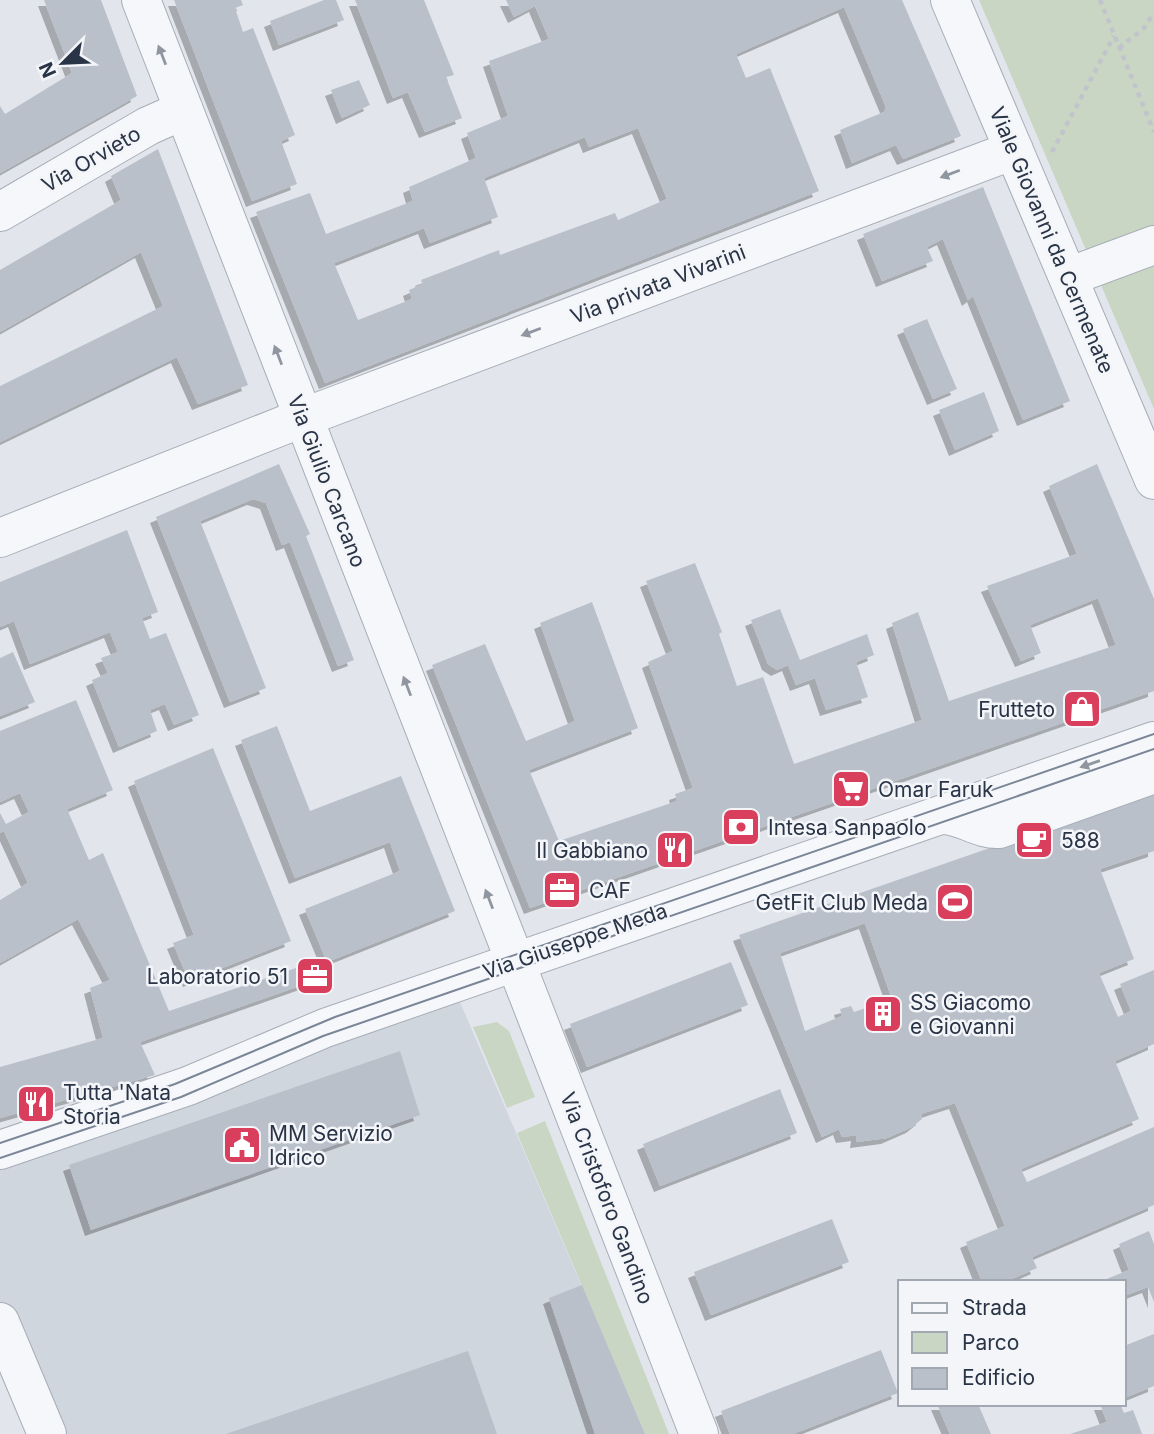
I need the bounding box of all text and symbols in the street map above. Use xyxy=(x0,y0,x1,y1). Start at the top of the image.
north arrow xyxy=(28,28,98,98)
one-way arrow xyxy=(157,45,168,66)
text: N xyxy=(34,58,61,81)
street label: Viale Giovanni da Cermenate xyxy=(984,103,1120,377)
street label: Via Orvieto xyxy=(37,121,145,197)
one-way arrow xyxy=(939,169,960,180)
street label: Via privata Vivarini xyxy=(567,239,749,329)
one-way arrow xyxy=(520,327,541,338)
one-way arrow xyxy=(272,344,283,365)
street label: Via Giulio Carcano xyxy=(283,391,371,571)
one-way arrow xyxy=(401,676,412,697)
shop icon: Frutteto xyxy=(1061,688,1103,730)
place label: Frutteto xyxy=(978,697,1055,722)
one-way arrow xyxy=(1079,759,1100,770)
supermarket icon: Omar Faruk xyxy=(830,768,872,810)
place label: Omar Faruk xyxy=(878,777,994,802)
bank icon: Intesa Sanpaolo xyxy=(720,806,762,848)
place label: Intesa Sanpaolo xyxy=(768,815,927,840)
cafe icon: 588 xyxy=(1013,819,1055,861)
place label: 588 xyxy=(1061,828,1100,853)
restaurant icon: Il Gabbiano xyxy=(654,829,696,871)
place label: Il Gabbiano xyxy=(536,838,648,863)
office icon: CAF xyxy=(541,869,583,911)
place label: CAF xyxy=(589,878,631,903)
sports icon: GetFit Club Meda xyxy=(934,881,976,923)
one-way arrow xyxy=(483,888,494,909)
place label: GetFit Club Meda xyxy=(755,890,928,915)
street label: Via Giuseppe Meda xyxy=(479,898,671,984)
office icon: Laboratorio 51 xyxy=(294,955,336,997)
place label: Laboratorio 51 xyxy=(147,964,288,989)
place label: SS Giacomo e Giovanni xyxy=(910,990,1031,1039)
building icon: SS Giacomo e Giovanni xyxy=(862,993,904,1035)
place label: Tutta 'Nata Storia xyxy=(63,1080,171,1129)
restaurant icon: Tutta 'Nata Storia xyxy=(15,1083,57,1125)
street label: Via Cristoforo Gandino xyxy=(555,1089,659,1307)
place label: MM Servizio Idrico xyxy=(269,1121,393,1170)
public building icon: MM Servizio Idrico xyxy=(221,1124,263,1166)
legend xyxy=(898,1280,1126,1406)
text: Strada xyxy=(962,1295,1027,1320)
text: Parco xyxy=(962,1330,1019,1355)
text: Edificio xyxy=(962,1365,1035,1390)

